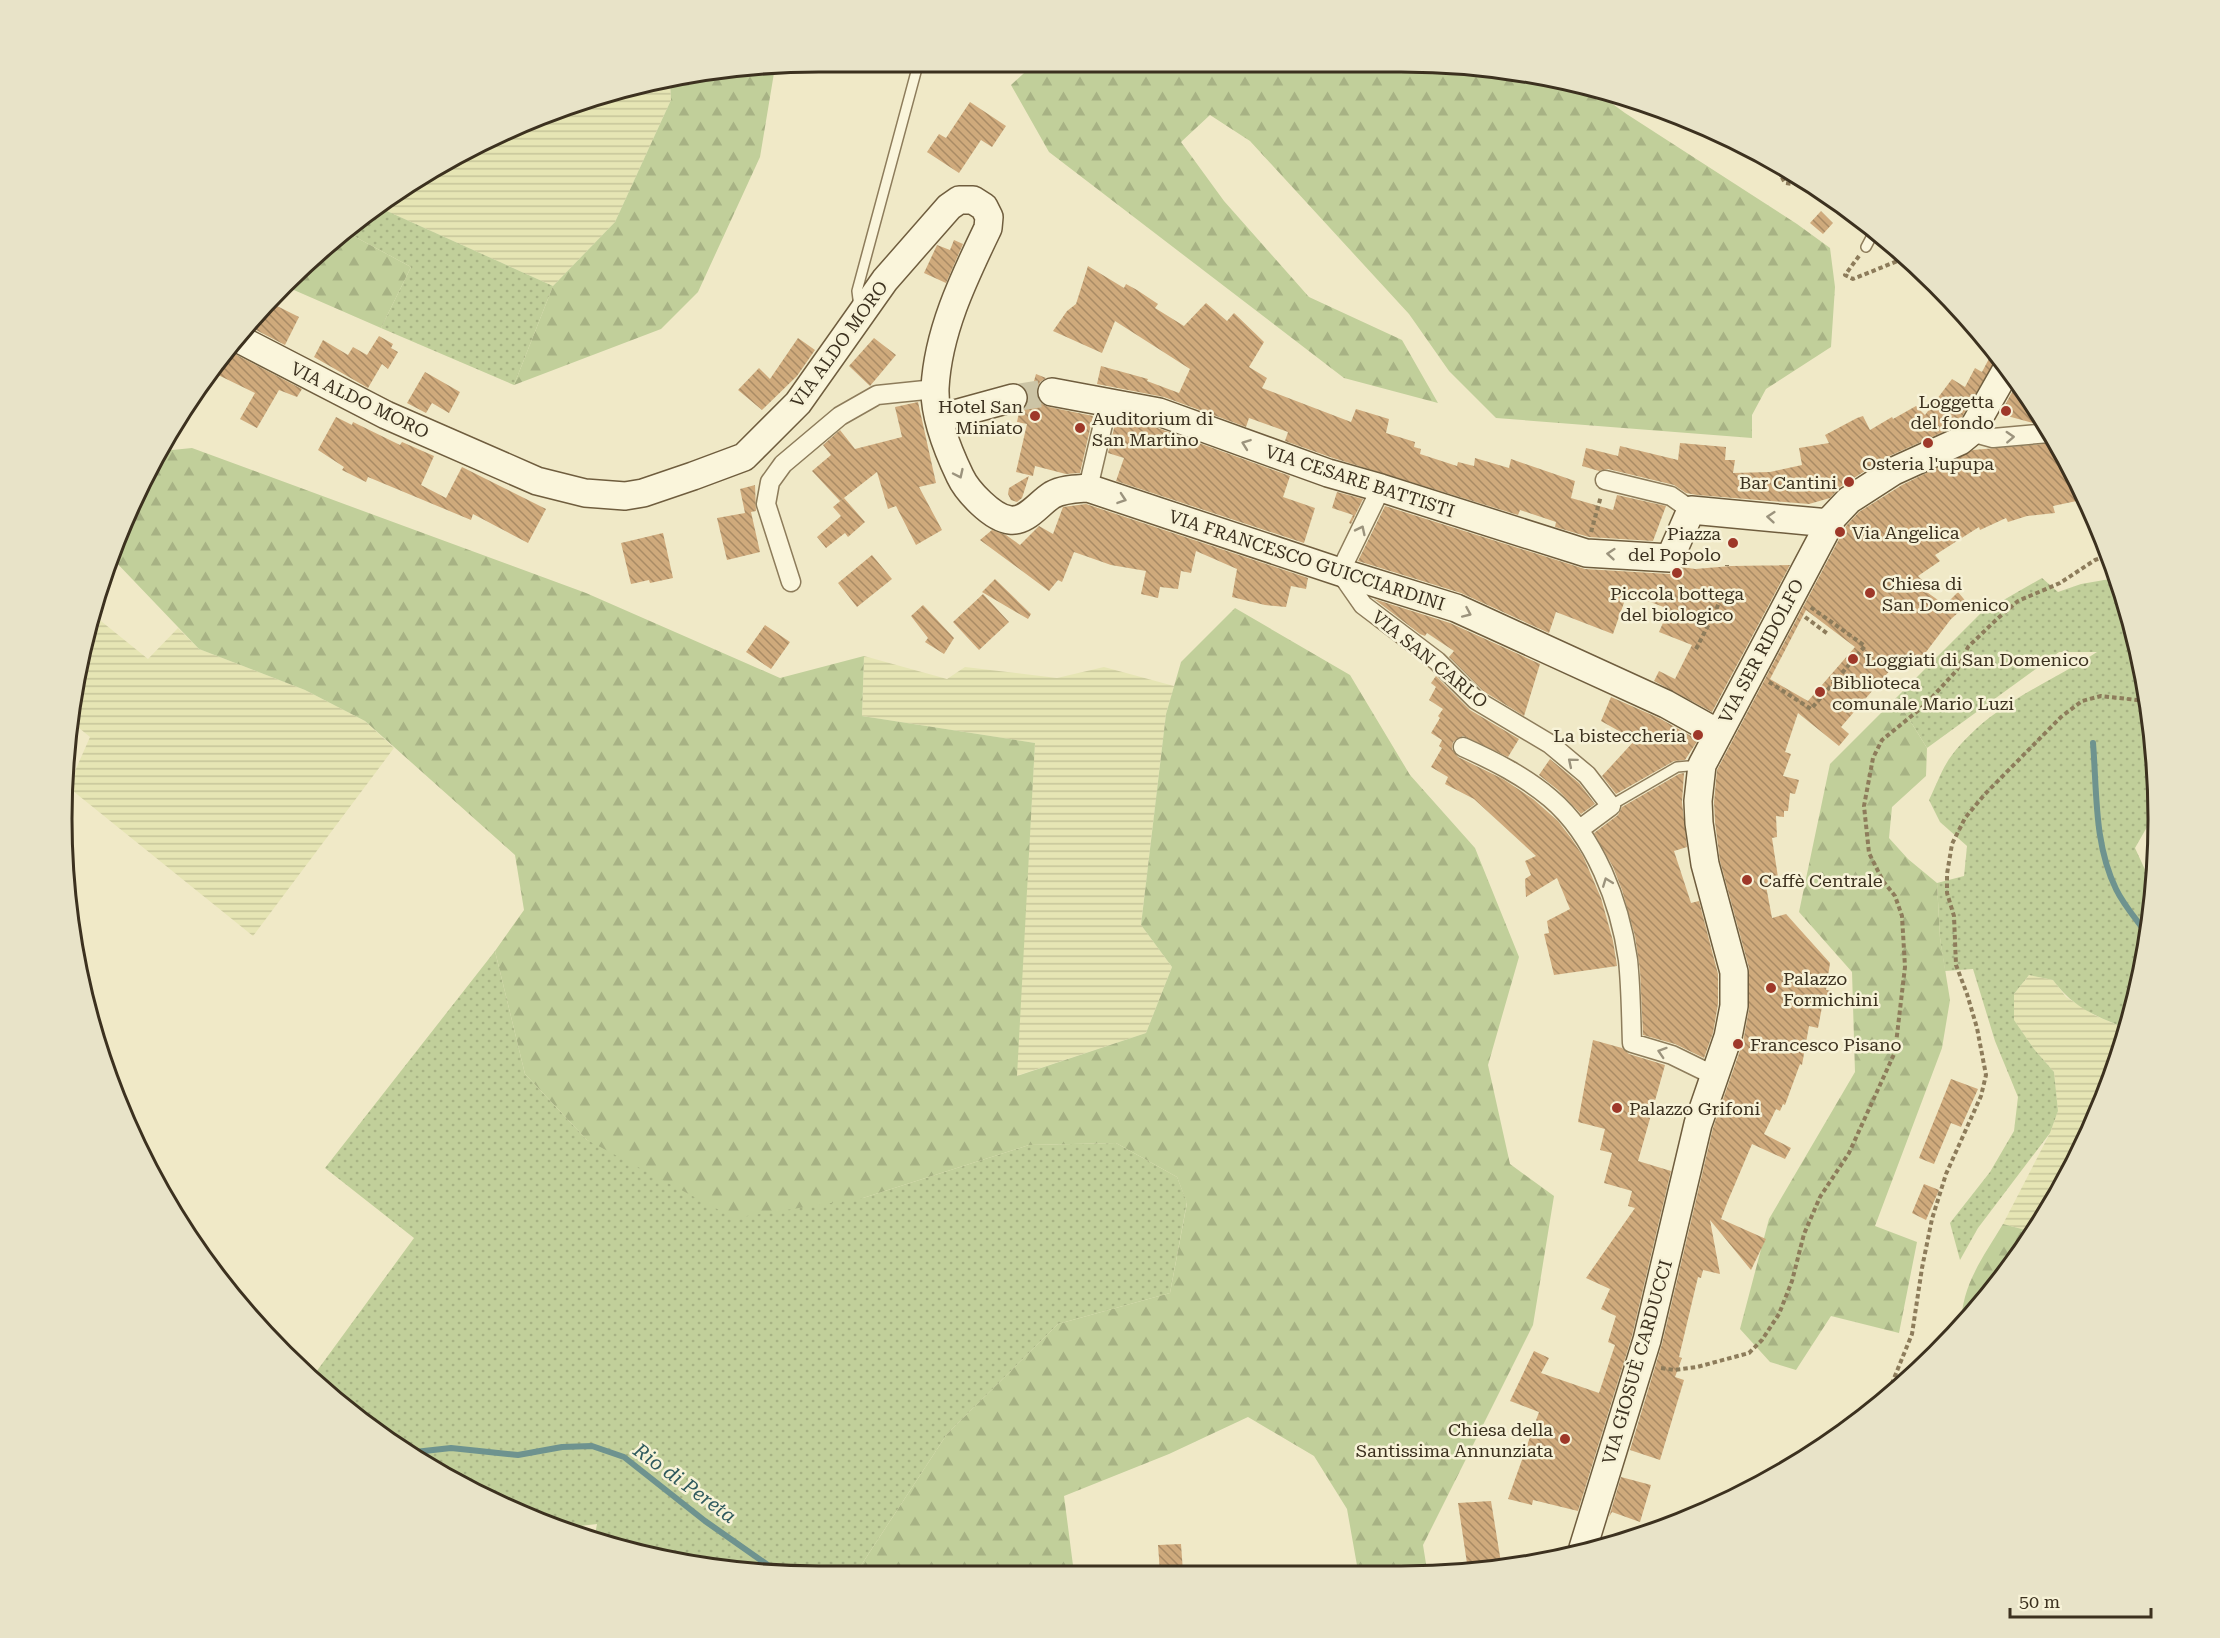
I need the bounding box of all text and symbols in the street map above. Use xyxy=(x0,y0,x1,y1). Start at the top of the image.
street label: VIA ALDO MORO xyxy=(786,277,892,411)
street label: VIA ALDO MORO xyxy=(287,357,433,443)
place label: Loggetta del fondo xyxy=(1910,391,1994,433)
place label: Hotel San Miniato xyxy=(938,396,1023,438)
marker: Loggetta del fondo xyxy=(1999,404,2013,418)
place label: Auditorium di San Martino xyxy=(1092,408,1213,450)
marker: Hotel San Miniato xyxy=(1028,409,1042,423)
marker: Auditorium di San Martino xyxy=(1073,421,1087,435)
one-way arrow xyxy=(2005,430,2014,443)
marker: Osteria l'upupa xyxy=(1921,436,1935,450)
one-way arrow xyxy=(1241,438,1252,451)
street label: VIA CESARE BATTISTI xyxy=(1263,440,1457,522)
place label: Osteria l'upupa xyxy=(1862,453,1994,474)
one-way arrow xyxy=(951,467,963,478)
place label: Bar Cantini xyxy=(1739,472,1837,493)
marker: Bar Cantini xyxy=(1842,475,1856,489)
one-way arrow xyxy=(1116,492,1127,505)
street label: VIA FRANCESCO GUICCIARDINI xyxy=(1166,505,1448,615)
one-way arrow xyxy=(1766,511,1775,524)
place label: Via Angelica xyxy=(1852,522,1960,543)
place label: Piazza del Popolo xyxy=(1628,523,1721,565)
one-way arrow xyxy=(1353,525,1365,536)
marker: Via Angelica xyxy=(1833,525,1847,539)
marker: Piazza del Popolo xyxy=(1726,536,1740,550)
one-way arrow xyxy=(1607,548,1616,561)
marker: Piccola bottega del biologico xyxy=(1670,566,1684,580)
place label: Chiesa di San Domenico xyxy=(1882,573,2009,615)
street label: VIA SER RIDOLFO xyxy=(1714,575,1808,727)
place label: Piccola bottega del biologico xyxy=(1610,583,1744,625)
marker: Chiesa di San Domenico xyxy=(1863,586,1877,600)
street label: VIA SAN CARLO xyxy=(1368,606,1492,712)
one-way arrow xyxy=(1461,606,1472,618)
place label: Loggiati di San Domenico xyxy=(1865,649,2089,670)
marker: Loggiati di San Domenico xyxy=(1846,652,1860,666)
place label: Biblioteca comunale Mario Luzi xyxy=(1832,672,2014,714)
marker: Biblioteca comunale Mario Luzi xyxy=(1813,685,1827,699)
place label: La bisteccheria xyxy=(1553,725,1686,746)
marker: La bisteccheria xyxy=(1691,728,1705,742)
one-way arrow xyxy=(1568,758,1579,769)
place label: Caffè Centrale xyxy=(1759,870,1883,891)
marker: Caffè Centrale xyxy=(1740,873,1754,887)
one-way arrow xyxy=(1602,878,1614,889)
place label: Palazzo Formichini xyxy=(1783,968,1879,1010)
marker: Palazzo Formichini xyxy=(1764,981,1778,995)
place label: Francesco Pisano xyxy=(1750,1034,1902,1055)
marker: Francesco Pisano xyxy=(1731,1037,1745,1051)
one-way arrow xyxy=(1657,1047,1668,1060)
place label: Palazzo Grifoni xyxy=(1629,1098,1761,1119)
marker: Palazzo Grifoni xyxy=(1610,1101,1624,1115)
street label: VIA GIOSUÈ CARDUCCI xyxy=(1598,1257,1676,1467)
place label: Chiesa della Santissima Annunziata xyxy=(1356,1419,1553,1461)
marker: Chiesa della Santissima Annunziata xyxy=(1558,1432,1572,1446)
water label: Rio di Pereta xyxy=(628,1437,741,1528)
scale bar xyxy=(2010,1581,2151,1619)
text: 50 m xyxy=(2019,1591,2060,1612)

